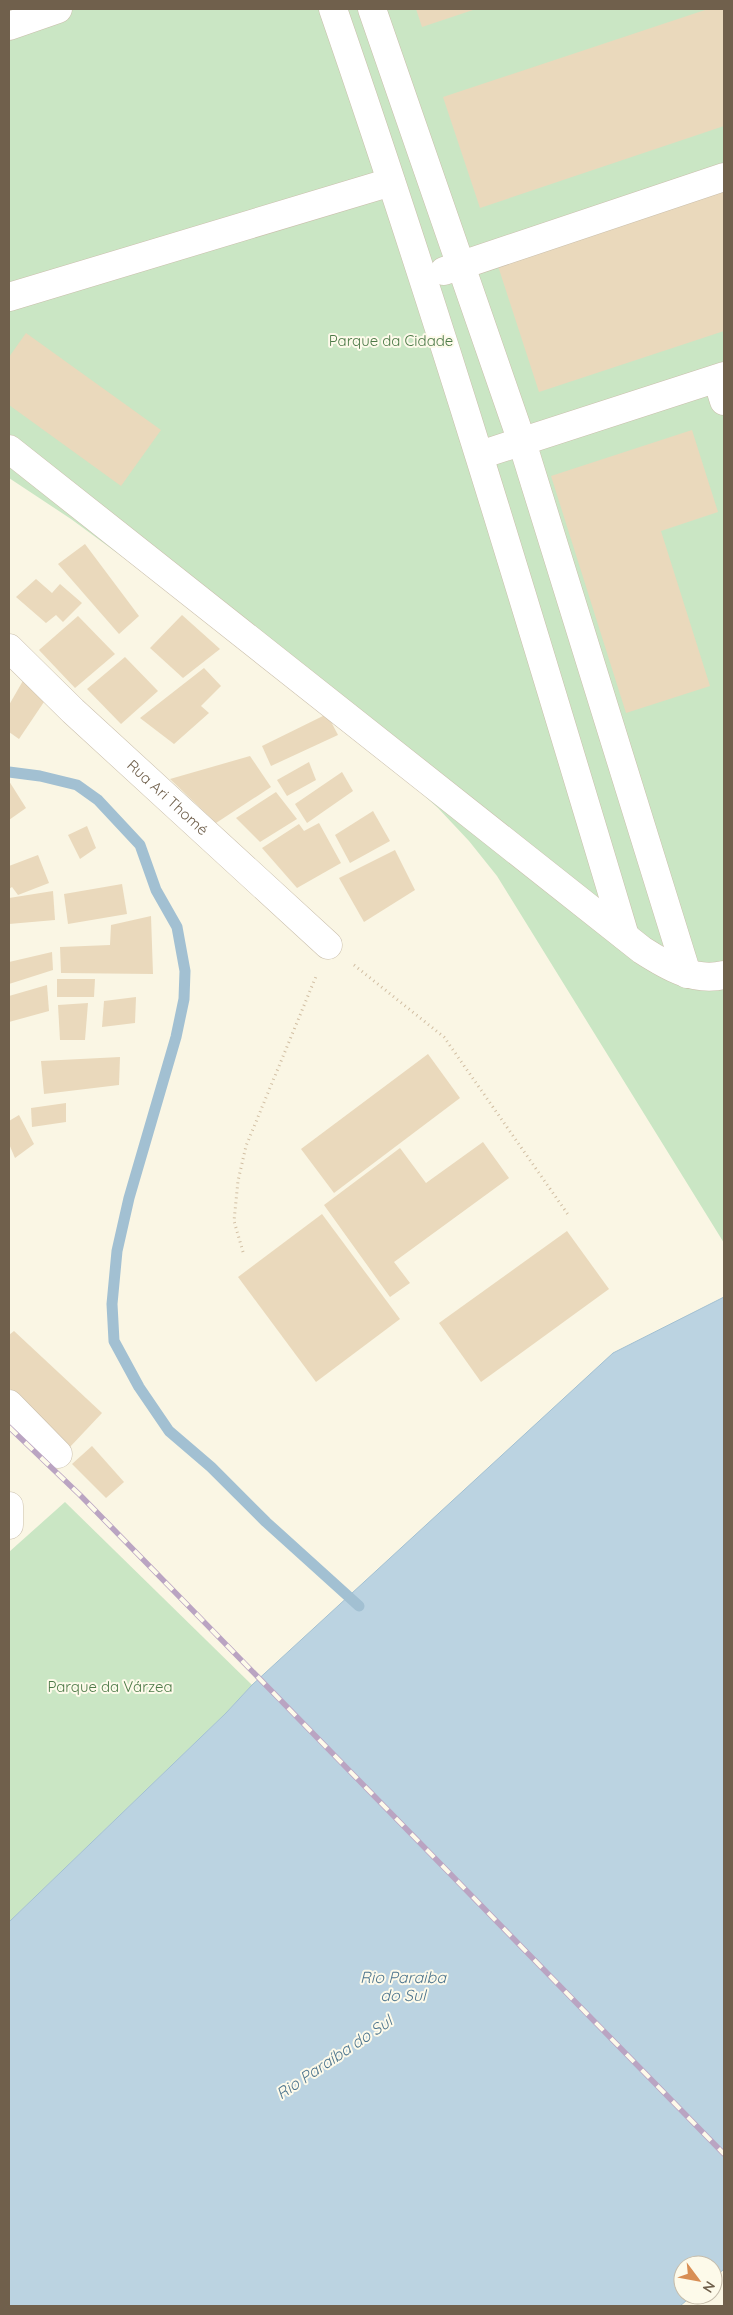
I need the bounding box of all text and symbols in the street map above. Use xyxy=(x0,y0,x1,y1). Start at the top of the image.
park label: Parque da Cidade xyxy=(329,331,453,350)
street label: Rua Ari Thomé xyxy=(123,755,212,839)
park label: Parque da Várzea xyxy=(47,1677,173,1696)
water label: Rio Paraiba do Sul xyxy=(360,1967,447,2005)
water label: Rio Paraíba do Sul xyxy=(272,2009,398,2103)
north arrow xyxy=(673,2255,723,2305)
text: N xyxy=(699,2278,719,2296)

